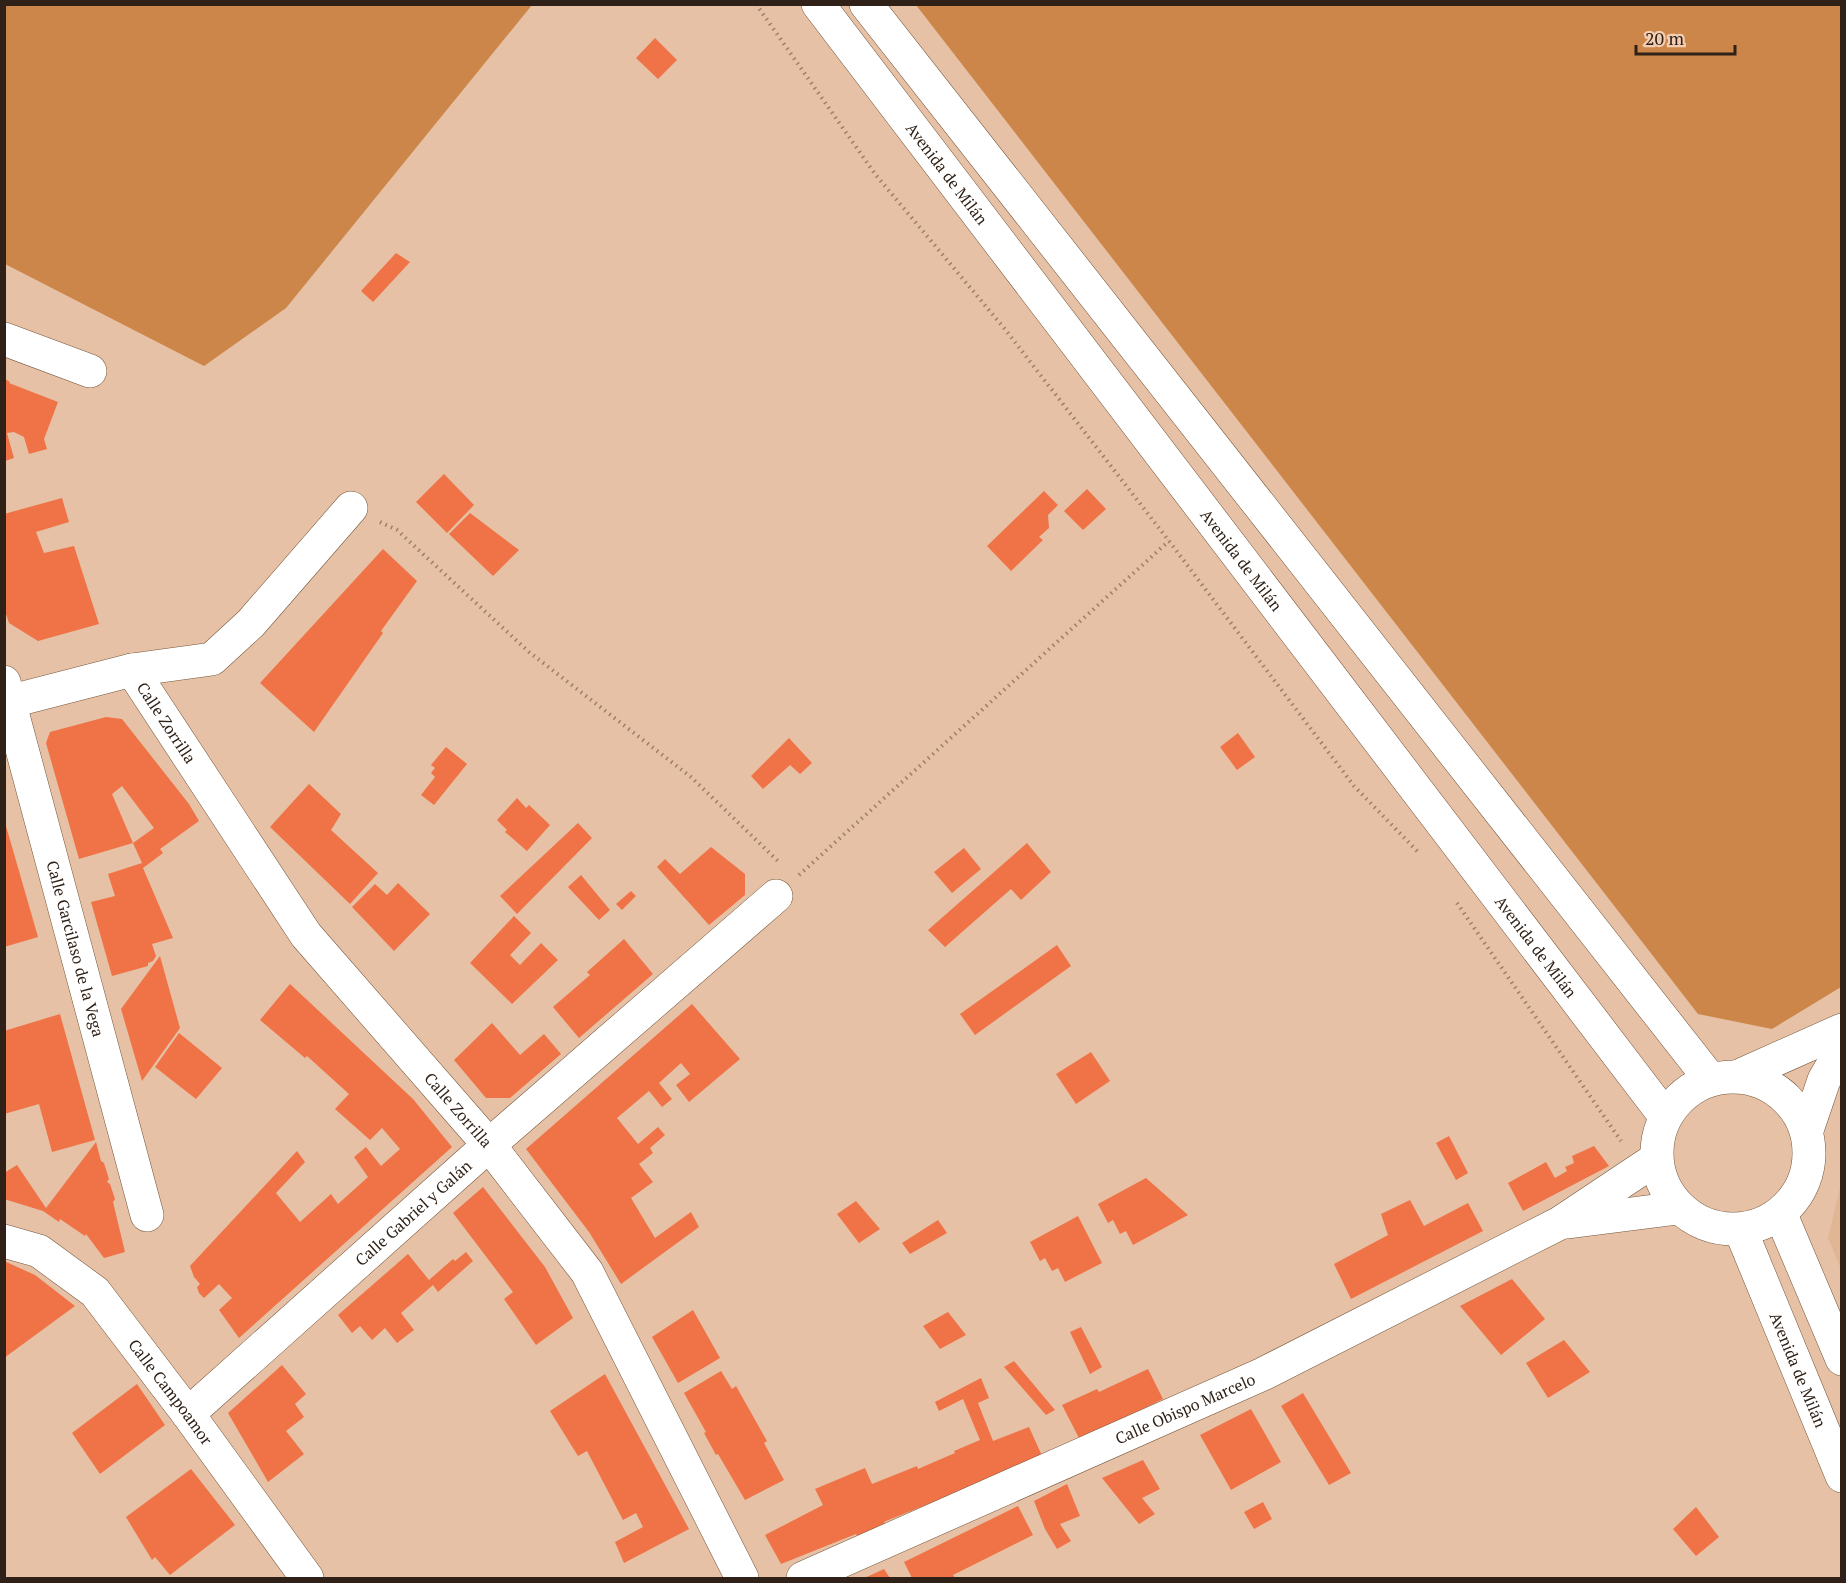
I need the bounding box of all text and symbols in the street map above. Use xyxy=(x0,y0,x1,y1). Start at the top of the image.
scale bar xyxy=(1636,18,1735,56)
text: 20 m xyxy=(1645,26,1685,50)
street label: Avenida de Milán xyxy=(901,118,993,229)
street label: Avenida de Milán xyxy=(1196,505,1288,616)
street label: Calle Zorrilla xyxy=(132,678,201,768)
street label: Calle Garcilaso de la Vega xyxy=(41,858,110,1039)
street label: Avenida de Milán xyxy=(1490,891,1582,1003)
street label: Calle Zorrilla xyxy=(420,1068,497,1152)
street label: Calle Gabriel y Galán xyxy=(350,1155,476,1271)
street label: Avenida de Milán xyxy=(1765,1309,1832,1431)
street label: Calle Campoamor xyxy=(124,1334,218,1450)
street label: Calle Obispo Marcelo xyxy=(1112,1368,1259,1449)

